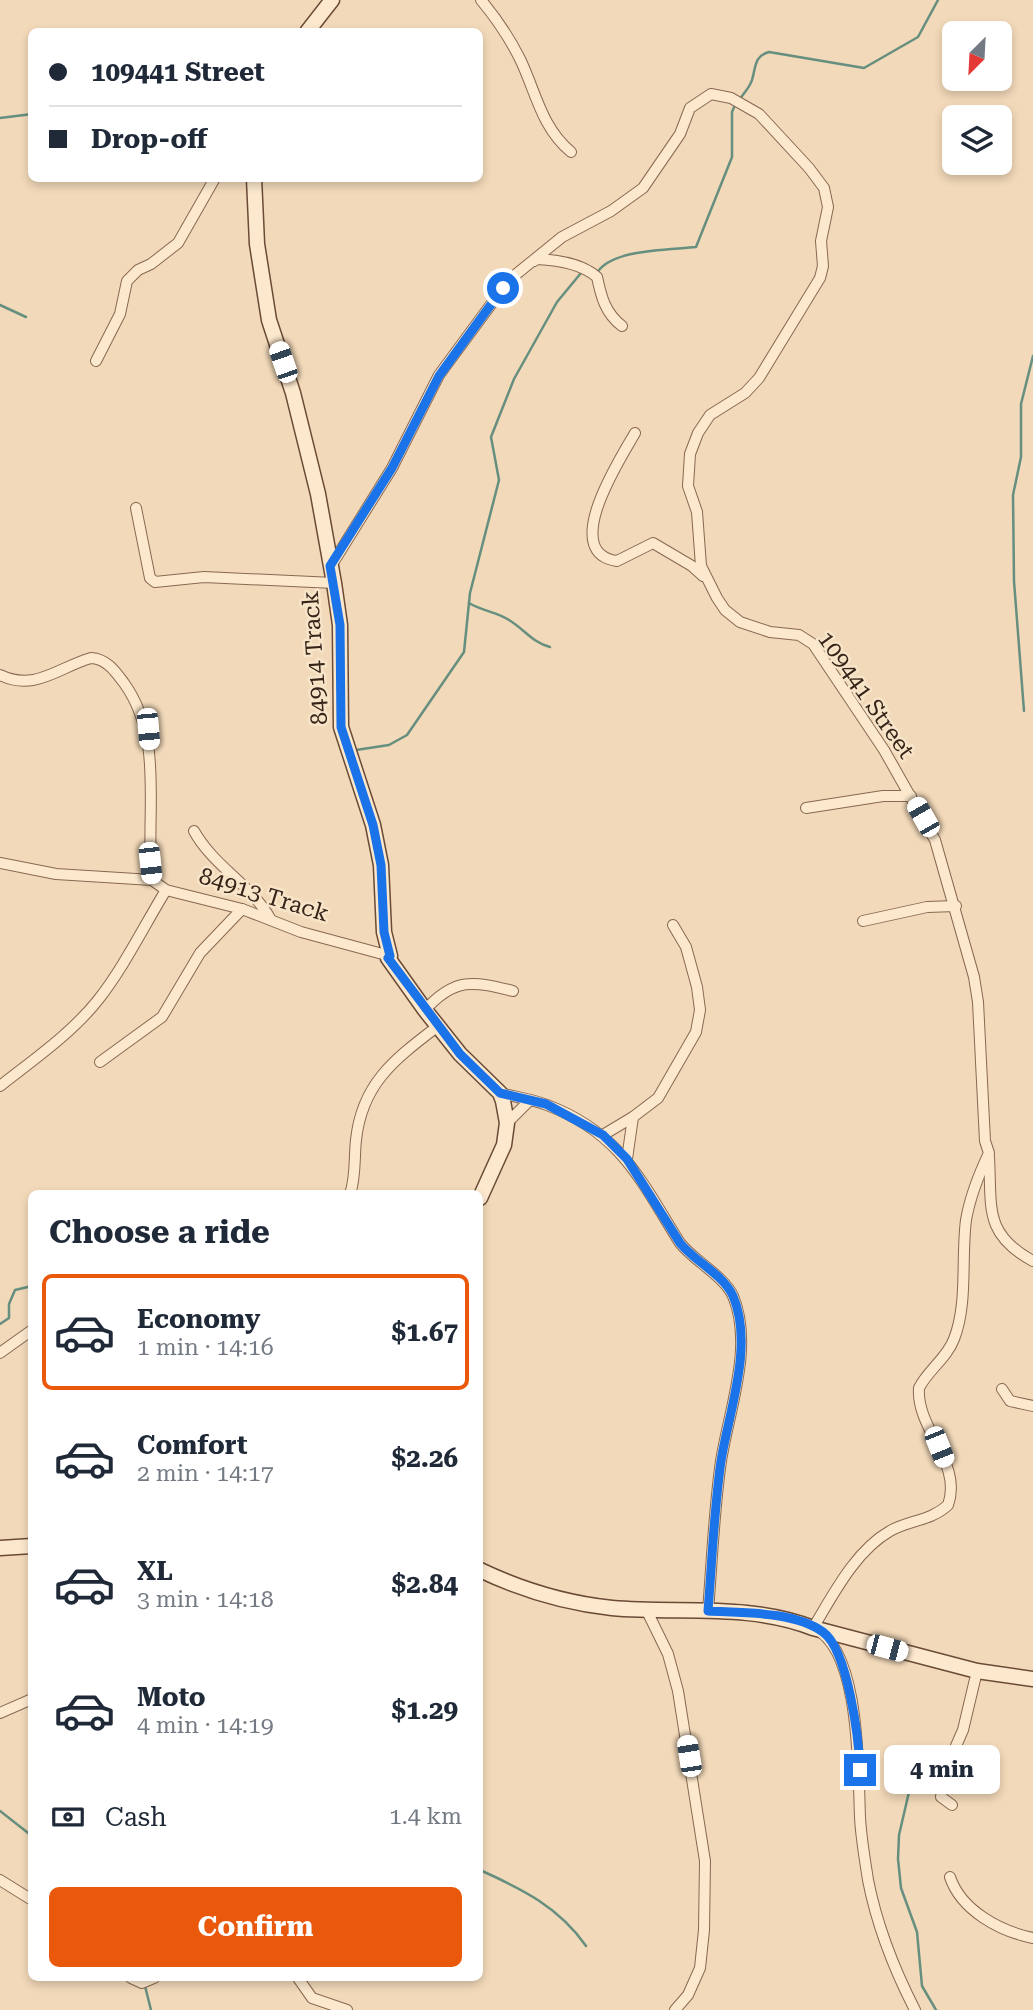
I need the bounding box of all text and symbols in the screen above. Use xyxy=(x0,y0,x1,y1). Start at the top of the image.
north arrow xyxy=(942,21,1012,91)
map controls xyxy=(942,21,1012,175)
text: 109441 Street xyxy=(91,57,265,87)
button: layers xyxy=(942,105,1012,175)
text: Drop-off xyxy=(91,124,207,154)
route start xyxy=(487,272,519,304)
car xyxy=(267,339,300,385)
street label: 84914 Track xyxy=(297,590,333,726)
street label: 109441 Street xyxy=(812,626,920,764)
car xyxy=(136,707,161,751)
car xyxy=(904,794,943,840)
car xyxy=(138,841,163,885)
street label: 84913 Track xyxy=(196,862,333,928)
text: Choose a ride xyxy=(49,1213,270,1251)
icon: car xyxy=(53,1301,116,1364)
text: Economy xyxy=(137,1304,260,1334)
text: $1.67 xyxy=(392,1317,458,1347)
text: 1 min · 14:16 xyxy=(137,1334,274,1361)
car xyxy=(922,1424,957,1470)
icon: car xyxy=(53,1427,116,1490)
text: Comfort xyxy=(137,1430,247,1460)
text: $2.26 xyxy=(392,1443,458,1473)
text: 2 min · 14:17 xyxy=(137,1460,274,1487)
icon: car xyxy=(53,1553,116,1616)
text: XL xyxy=(137,1556,173,1586)
text: $2.84 xyxy=(392,1569,458,1599)
text: 3 min · 14:18 xyxy=(137,1586,274,1613)
car xyxy=(864,1632,911,1664)
icon: car xyxy=(53,1679,116,1742)
text: Moto xyxy=(137,1682,206,1712)
text: $1.29 xyxy=(392,1695,458,1725)
text: 4 min · 14:19 xyxy=(137,1712,274,1739)
car xyxy=(676,1734,703,1778)
callout: 4 min xyxy=(884,1746,1000,1795)
route end xyxy=(844,1754,876,1786)
text: 4 min xyxy=(910,1756,974,1783)
icon: cash xyxy=(49,1798,87,1836)
text: Cash xyxy=(105,1802,167,1832)
text: 1.4 km xyxy=(389,1803,462,1830)
button: Confirm xyxy=(49,1887,462,1967)

